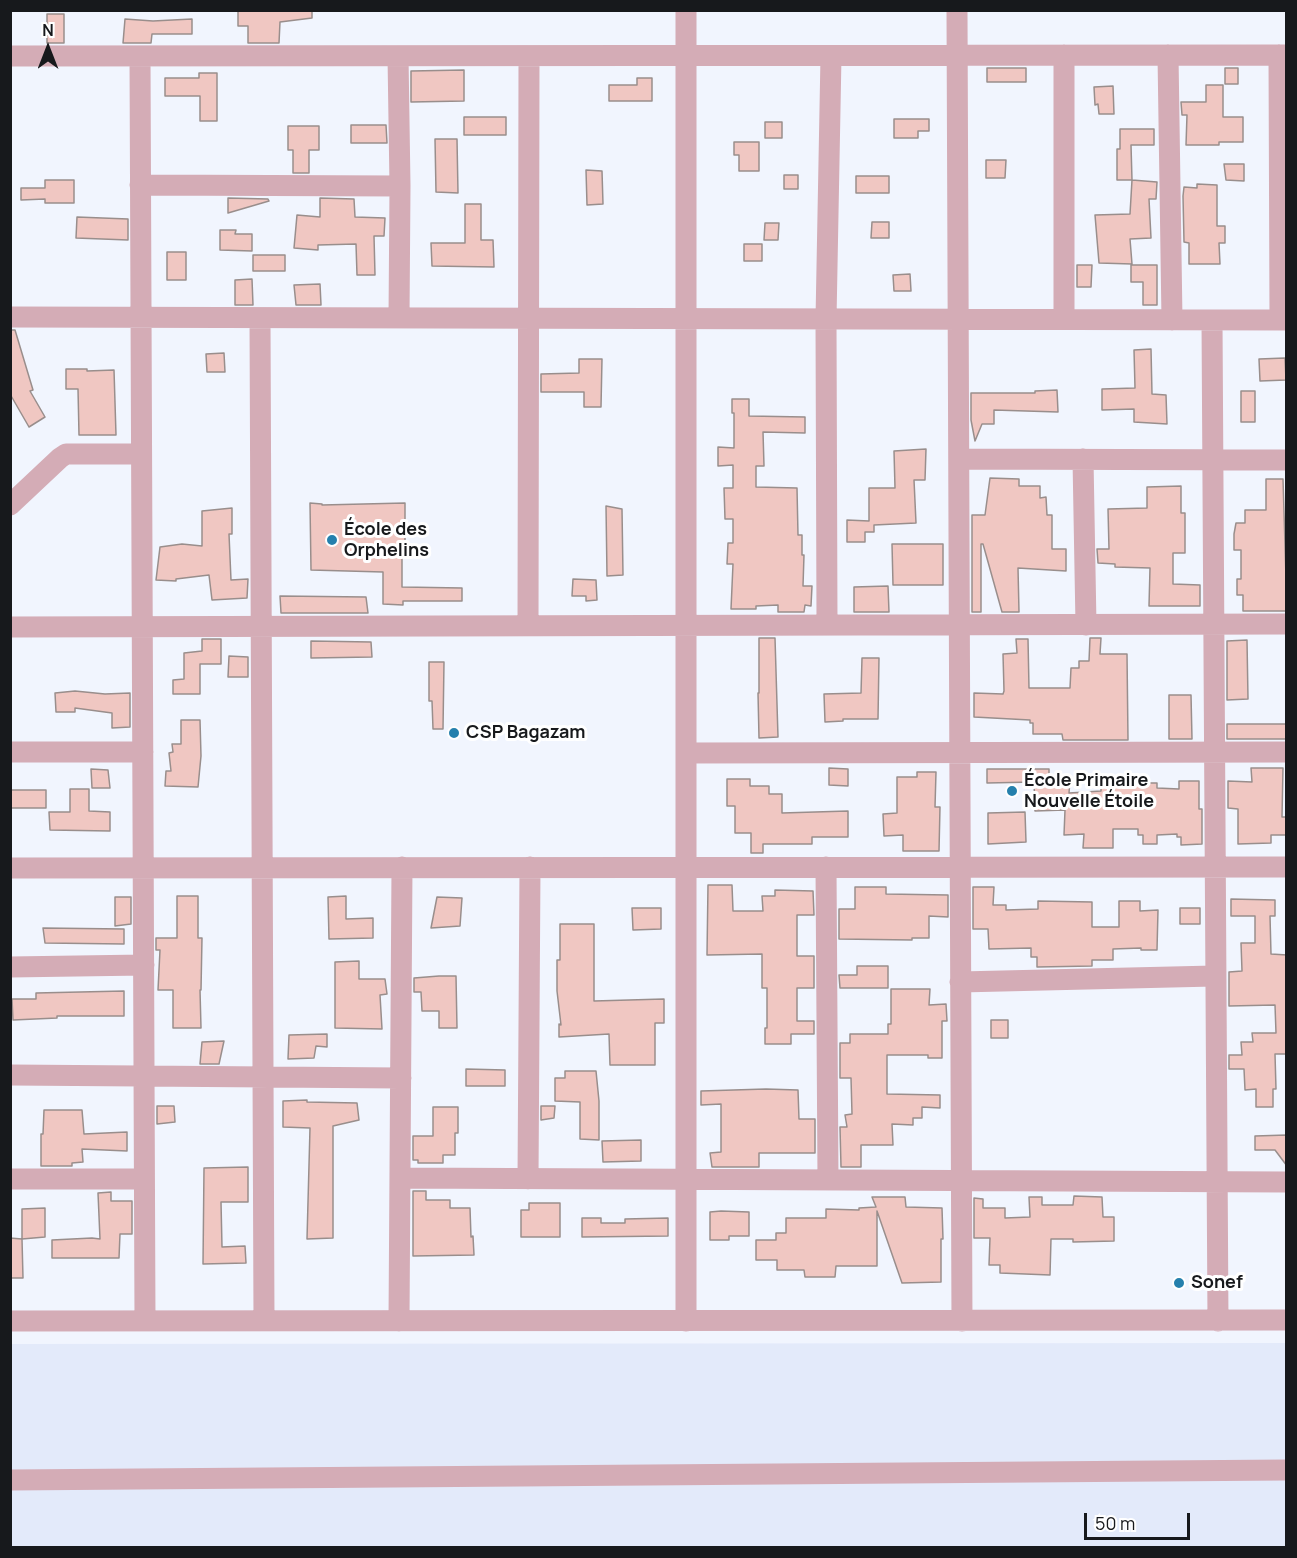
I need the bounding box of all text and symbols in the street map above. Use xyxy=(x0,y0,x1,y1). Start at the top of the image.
north arrow xyxy=(18,18,78,78)
text: N xyxy=(42,19,54,41)
place label: École des Orphelins xyxy=(344,519,429,562)
marker: École des Orphelins xyxy=(325,533,339,547)
place label: CSP Bagazam xyxy=(466,722,586,744)
marker: CSP Bagazam xyxy=(447,726,461,740)
place label: École Primaire Nouvelle Étoile xyxy=(1024,770,1154,812)
marker: École Primaire Nouvelle Étoile xyxy=(1005,784,1019,798)
place label: Sonef xyxy=(1191,1272,1243,1294)
marker: Sonef xyxy=(1172,1276,1186,1290)
scale bar xyxy=(1087,1501,1194,1539)
text: 50 m xyxy=(1095,1511,1135,1535)

